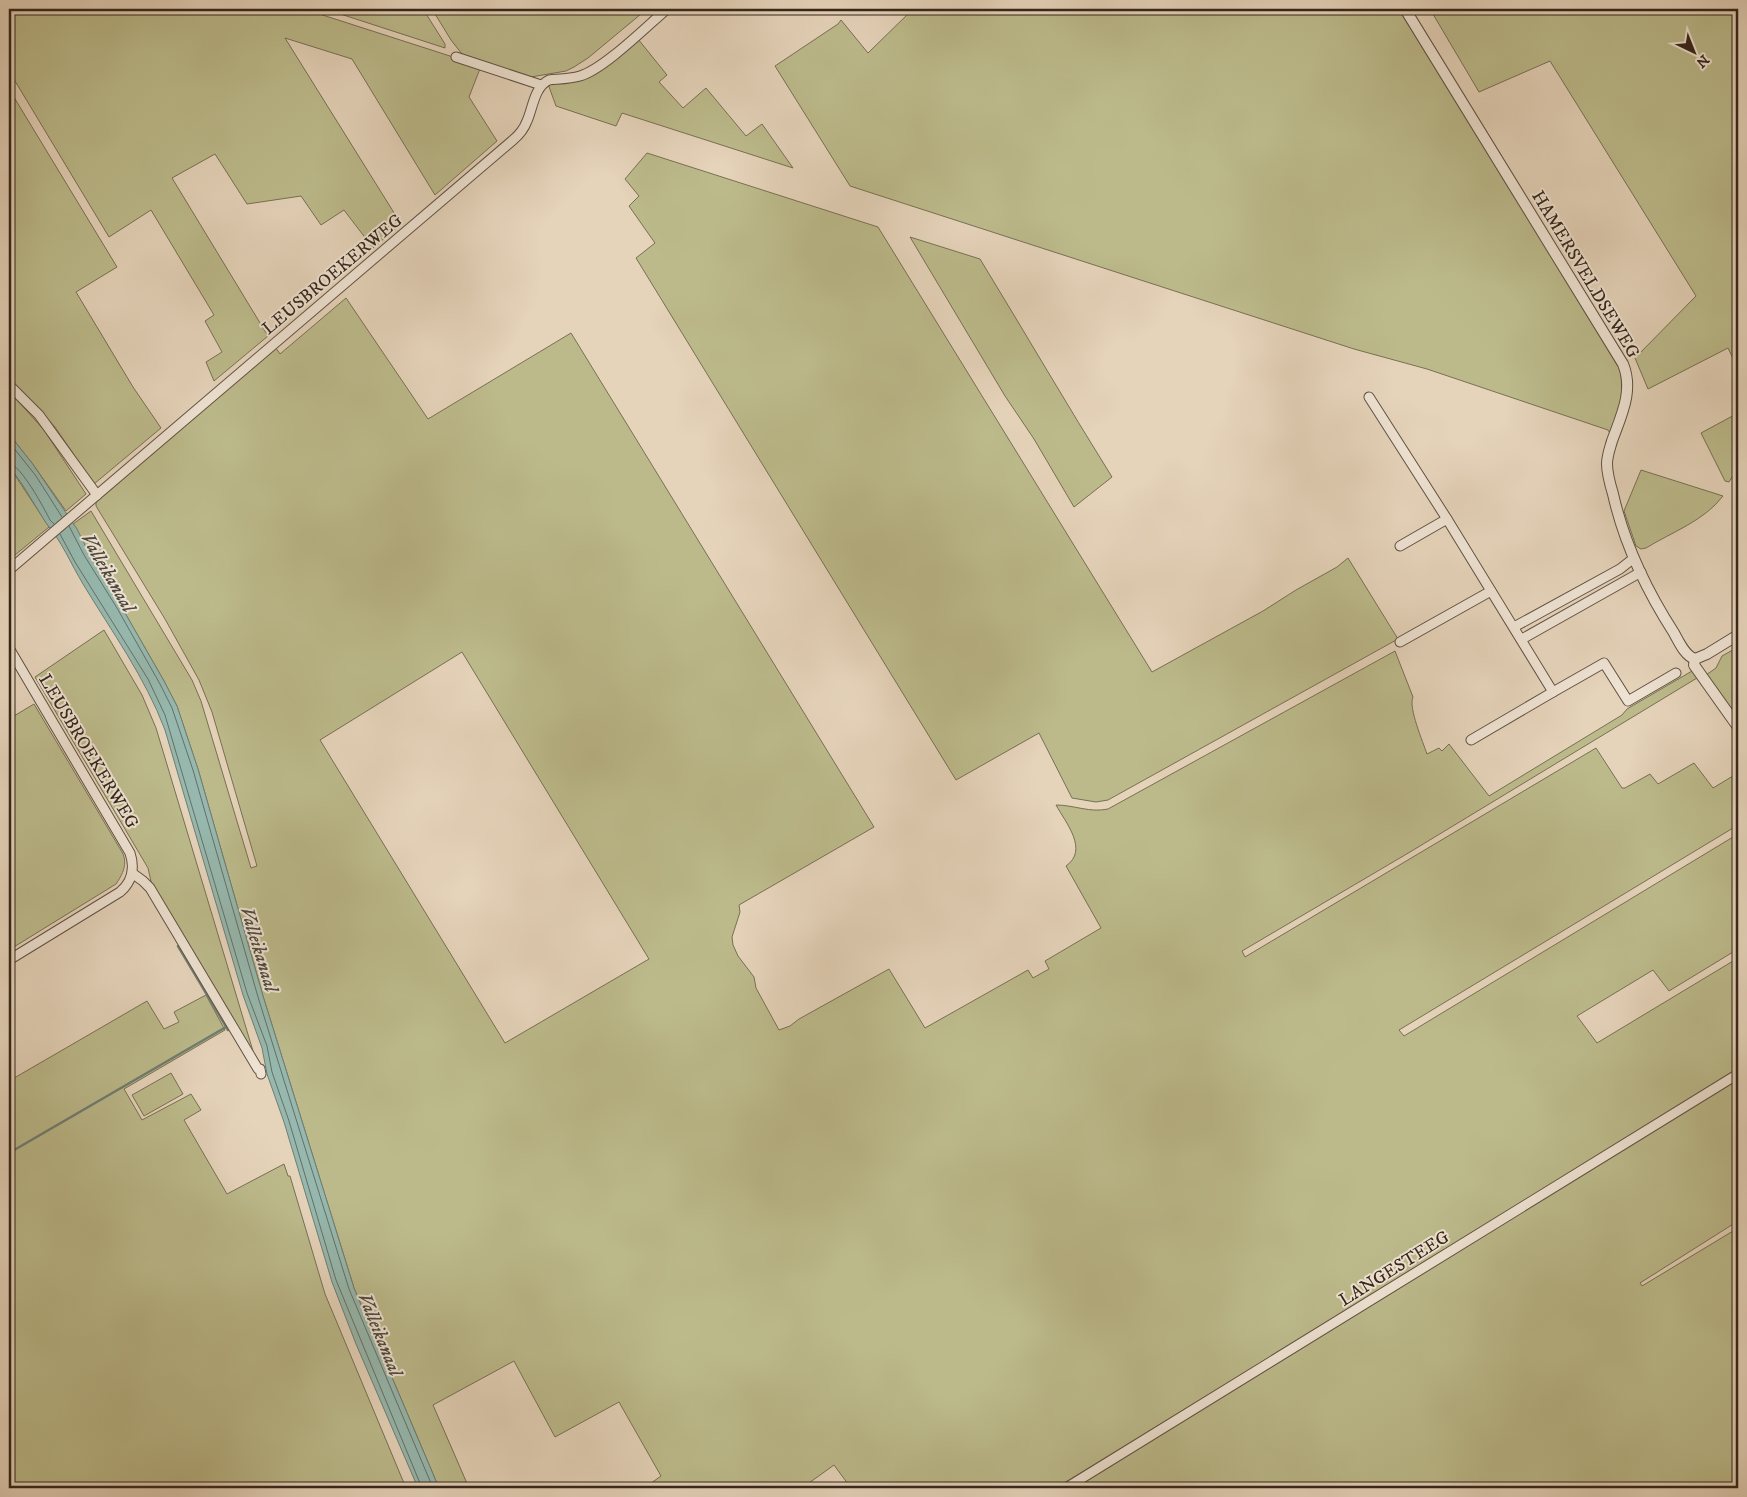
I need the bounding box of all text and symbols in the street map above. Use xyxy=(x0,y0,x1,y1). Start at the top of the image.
north arrow xyxy=(1670,28,1720,78)
text: N xyxy=(1691,50,1713,72)
street label: HAMERSVELDSEWEG xyxy=(1526,187,1644,363)
street label: LEUSBROEKERWEG xyxy=(258,209,408,340)
water label: Valleikanaal xyxy=(76,529,141,618)
street label: LEUSBROEKERWEG xyxy=(33,670,143,833)
water label: Valleikanaal xyxy=(235,904,283,997)
street label: LANGESTEEG xyxy=(1335,1226,1454,1312)
water label: Valleikanaal xyxy=(353,1290,407,1381)

